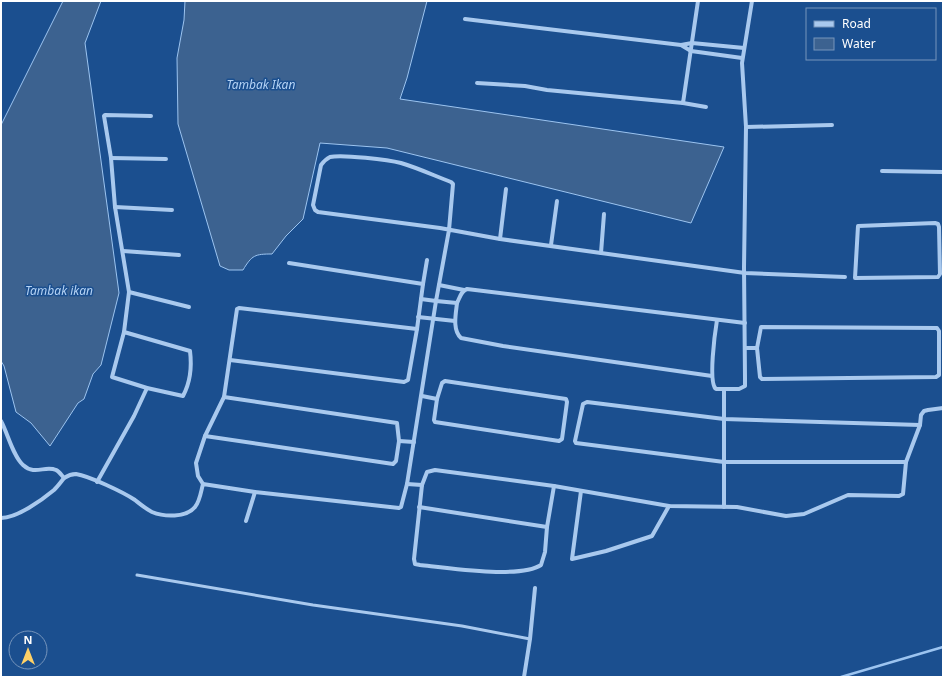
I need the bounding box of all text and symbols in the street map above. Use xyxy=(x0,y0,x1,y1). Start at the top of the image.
legend xyxy=(806,8,936,60)
text: Road xyxy=(842,15,871,32)
text: Water xyxy=(842,35,876,52)
water label: Tambak Ikan xyxy=(227,76,295,93)
water label: Tambak ikan xyxy=(25,282,93,299)
north arrow xyxy=(8,630,48,670)
text: N xyxy=(24,632,32,647)

